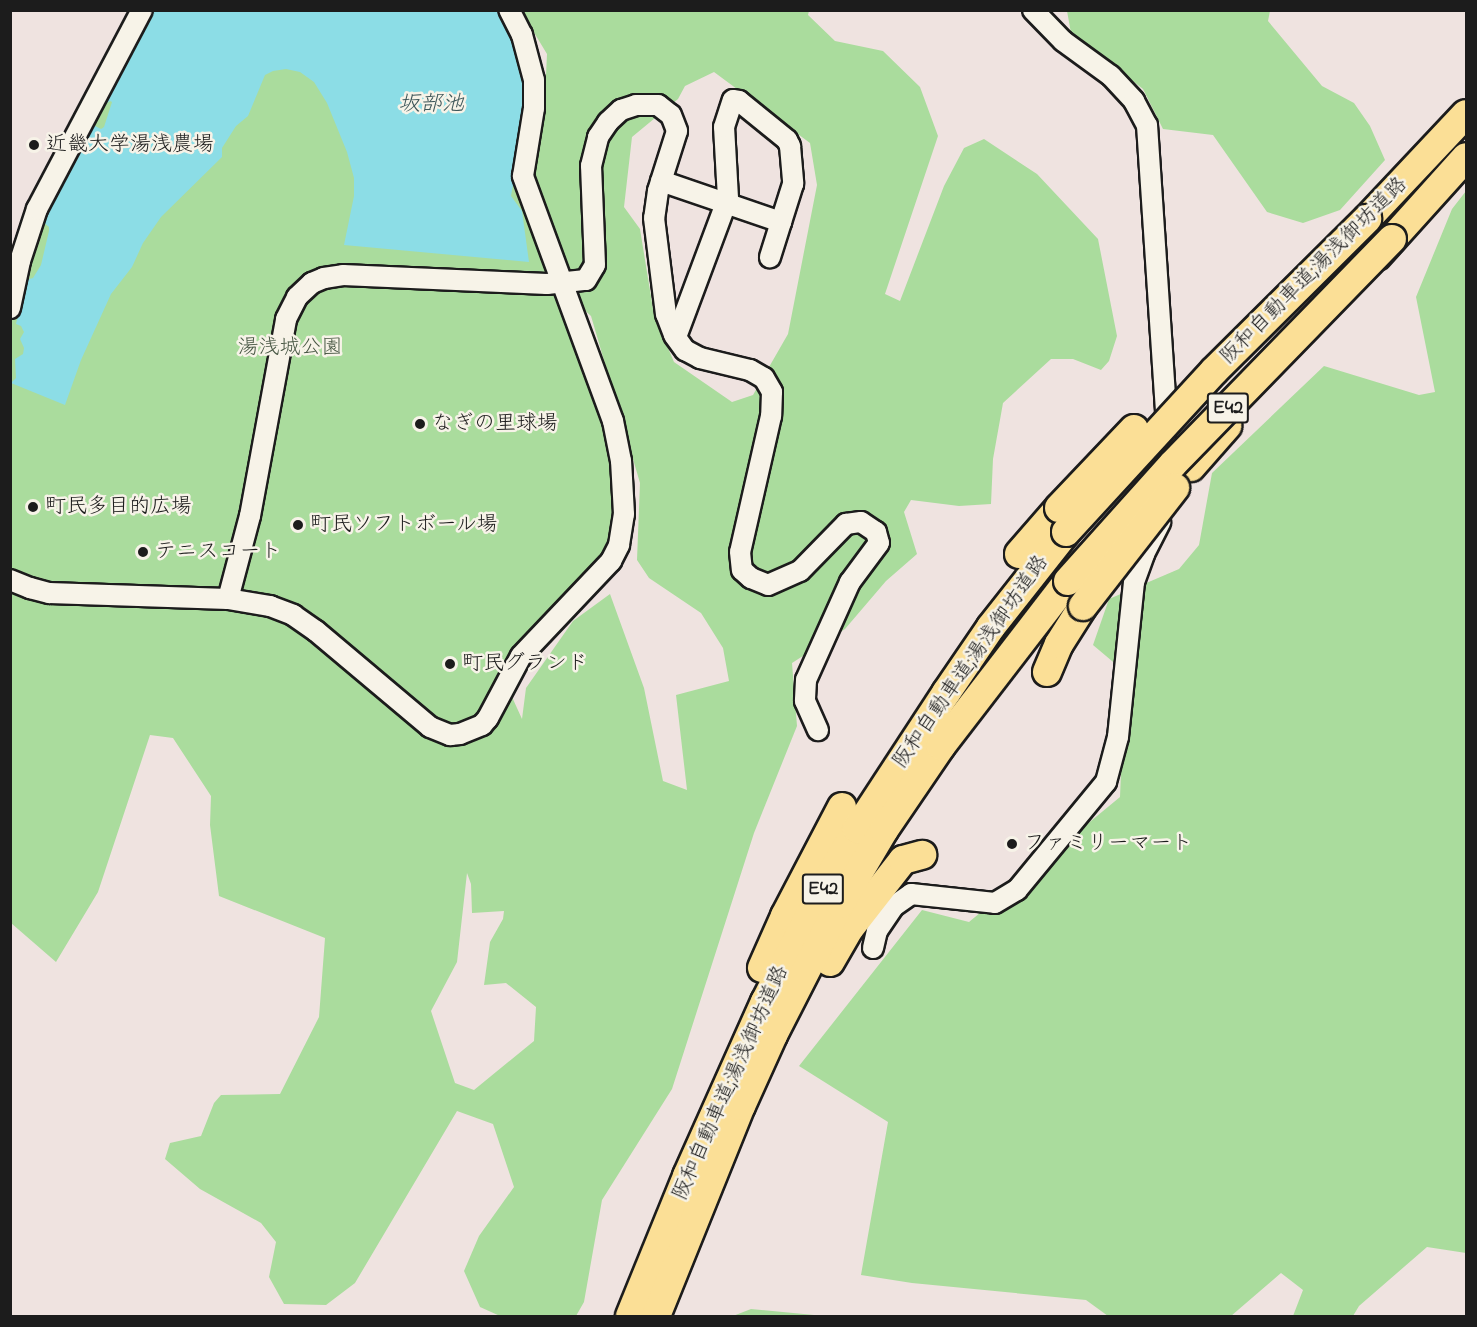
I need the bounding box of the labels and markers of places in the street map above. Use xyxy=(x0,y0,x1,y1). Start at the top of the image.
place label: 近畿大学湯浅農場 xyxy=(46,132,214,158)
marker: 近畿大学湯浅農場 xyxy=(27,138,41,152)
place label: なぎの里球場 xyxy=(432,411,558,437)
marker: なぎの里球場 xyxy=(413,417,427,431)
place label: 町民多目的広場 xyxy=(45,494,192,520)
marker: 町民多目的広場 xyxy=(26,500,40,514)
place label: 町民ソフトボール場 xyxy=(310,512,499,538)
marker: 町民ソフトボール場 xyxy=(291,518,305,532)
place label: テニスコート xyxy=(155,539,281,565)
marker: テニスコート xyxy=(136,545,150,559)
place label: 町民グランド xyxy=(462,651,588,677)
marker: 町民グランド xyxy=(443,657,457,671)
place label: ファミリーマート xyxy=(1024,831,1192,857)
marker: ファミリーマート xyxy=(1005,837,1019,851)

